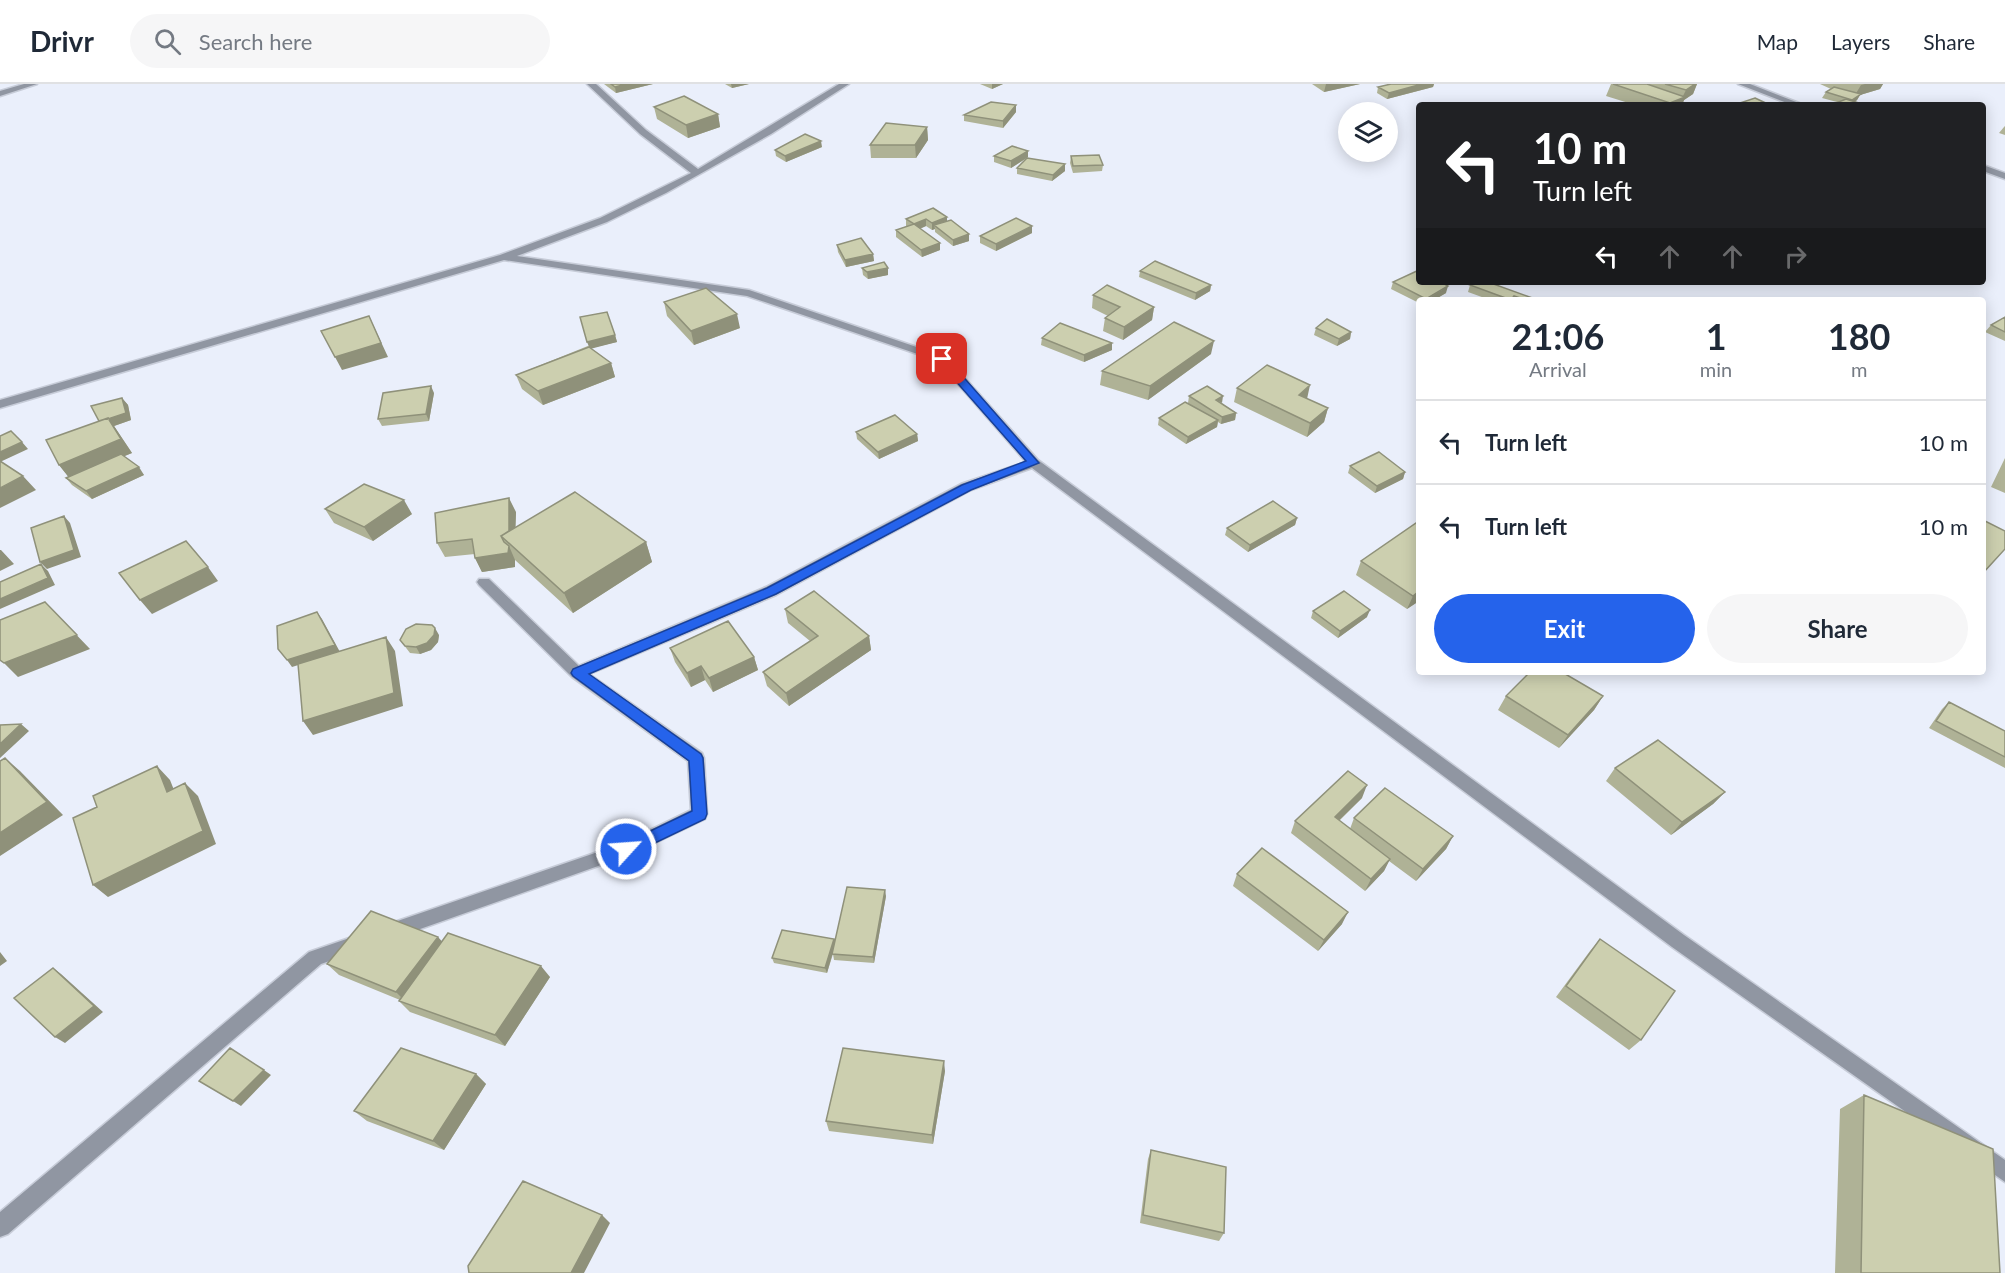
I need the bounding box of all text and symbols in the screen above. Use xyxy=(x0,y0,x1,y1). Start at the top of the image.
search box xyxy=(130,14,550,68)
text: Drivr xyxy=(30,24,94,58)
icon: search xyxy=(151,25,184,58)
text: Search here xyxy=(199,28,312,55)
text: Map xyxy=(1757,29,1798,54)
text: Layers xyxy=(1831,29,1890,54)
text: Share xyxy=(1923,29,1975,54)
map controls xyxy=(1338,102,1398,162)
button: layers xyxy=(1338,102,1398,162)
text: 10 m xyxy=(1533,123,1627,173)
icon: left xyxy=(1434,126,1512,204)
text: Turn left xyxy=(1533,174,1632,207)
icon: left xyxy=(1590,240,1623,273)
icon: ahead xyxy=(1653,240,1686,273)
icon: ahead xyxy=(1716,240,1749,273)
icon: right xyxy=(1779,240,1812,273)
text: 21:06 xyxy=(1512,314,1604,358)
text: 1 xyxy=(1706,314,1727,358)
text: 180 xyxy=(1828,314,1890,358)
pin xyxy=(916,333,967,384)
icon: arrive xyxy=(925,342,958,375)
text: Arrival xyxy=(1529,357,1587,381)
text: min xyxy=(1700,357,1732,381)
text: m xyxy=(1851,357,1867,381)
icon: left xyxy=(1434,426,1467,459)
text: Turn left xyxy=(1485,429,1567,456)
text: 10 m xyxy=(1919,429,1968,456)
icon: left xyxy=(1434,510,1467,543)
text: Turn left xyxy=(1485,513,1567,540)
text: 10 m xyxy=(1919,513,1968,540)
button: Exit xyxy=(1434,594,1695,663)
button: Share xyxy=(1707,594,1968,663)
position arrow xyxy=(594,817,658,881)

